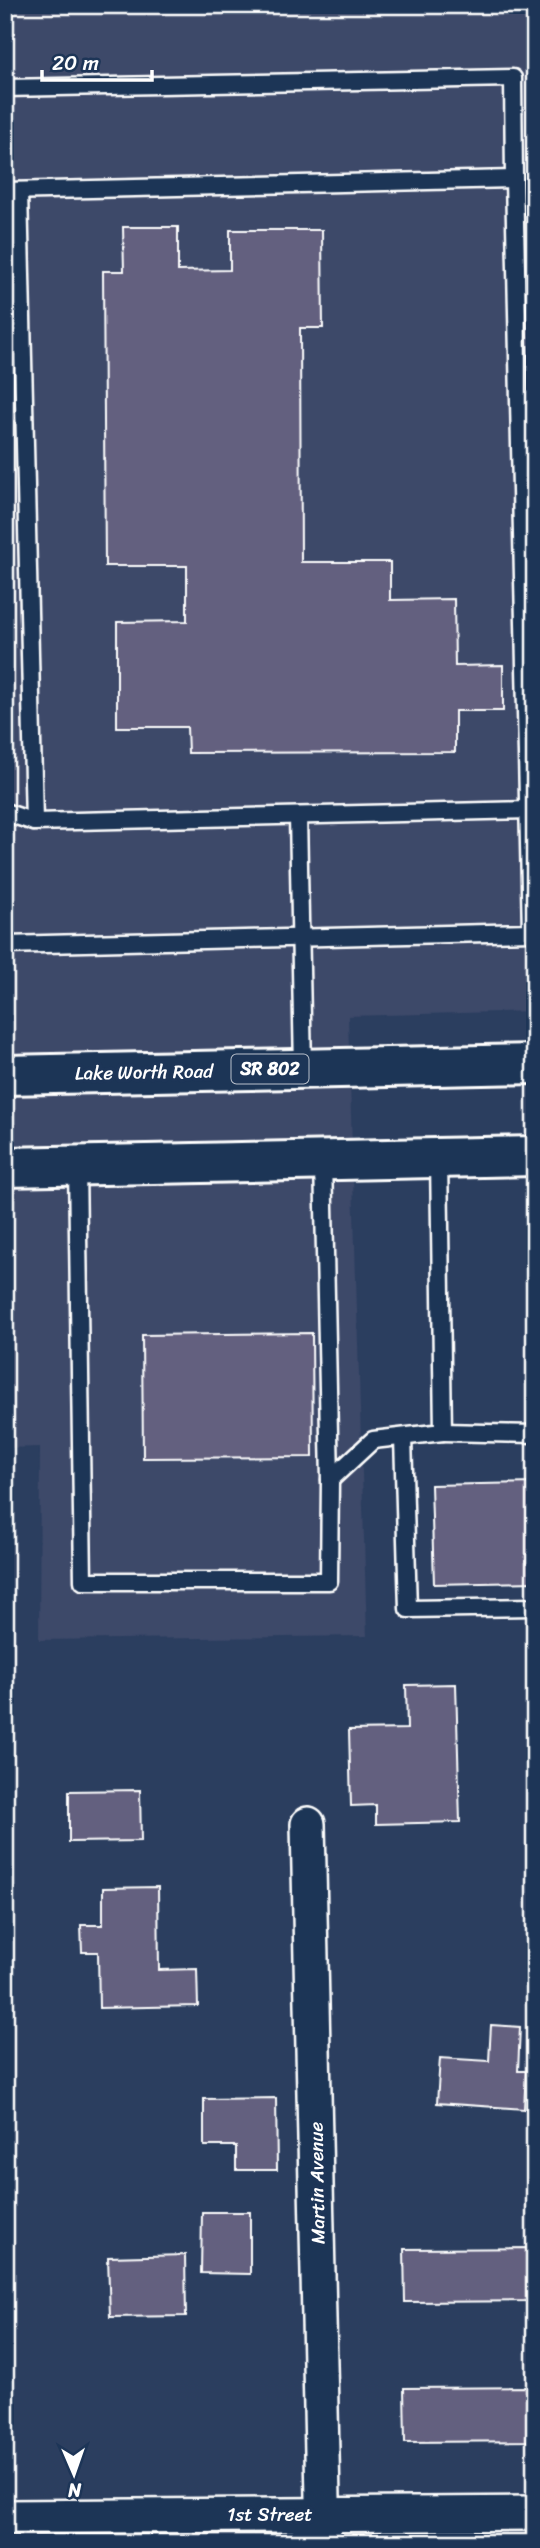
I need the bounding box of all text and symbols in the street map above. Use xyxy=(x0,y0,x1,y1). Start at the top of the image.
scale bar xyxy=(42,38,152,82)
text: 20 m xyxy=(52,44,99,82)
street label: Lake Worth Road xyxy=(75,1054,214,1090)
road number: SR 802 xyxy=(232,1054,308,1084)
street label: Martin Avenue xyxy=(299,2121,335,2244)
north arrow xyxy=(38,2440,108,2510)
text: N xyxy=(67,2474,83,2507)
street label: 1st Street xyxy=(227,2498,313,2531)

